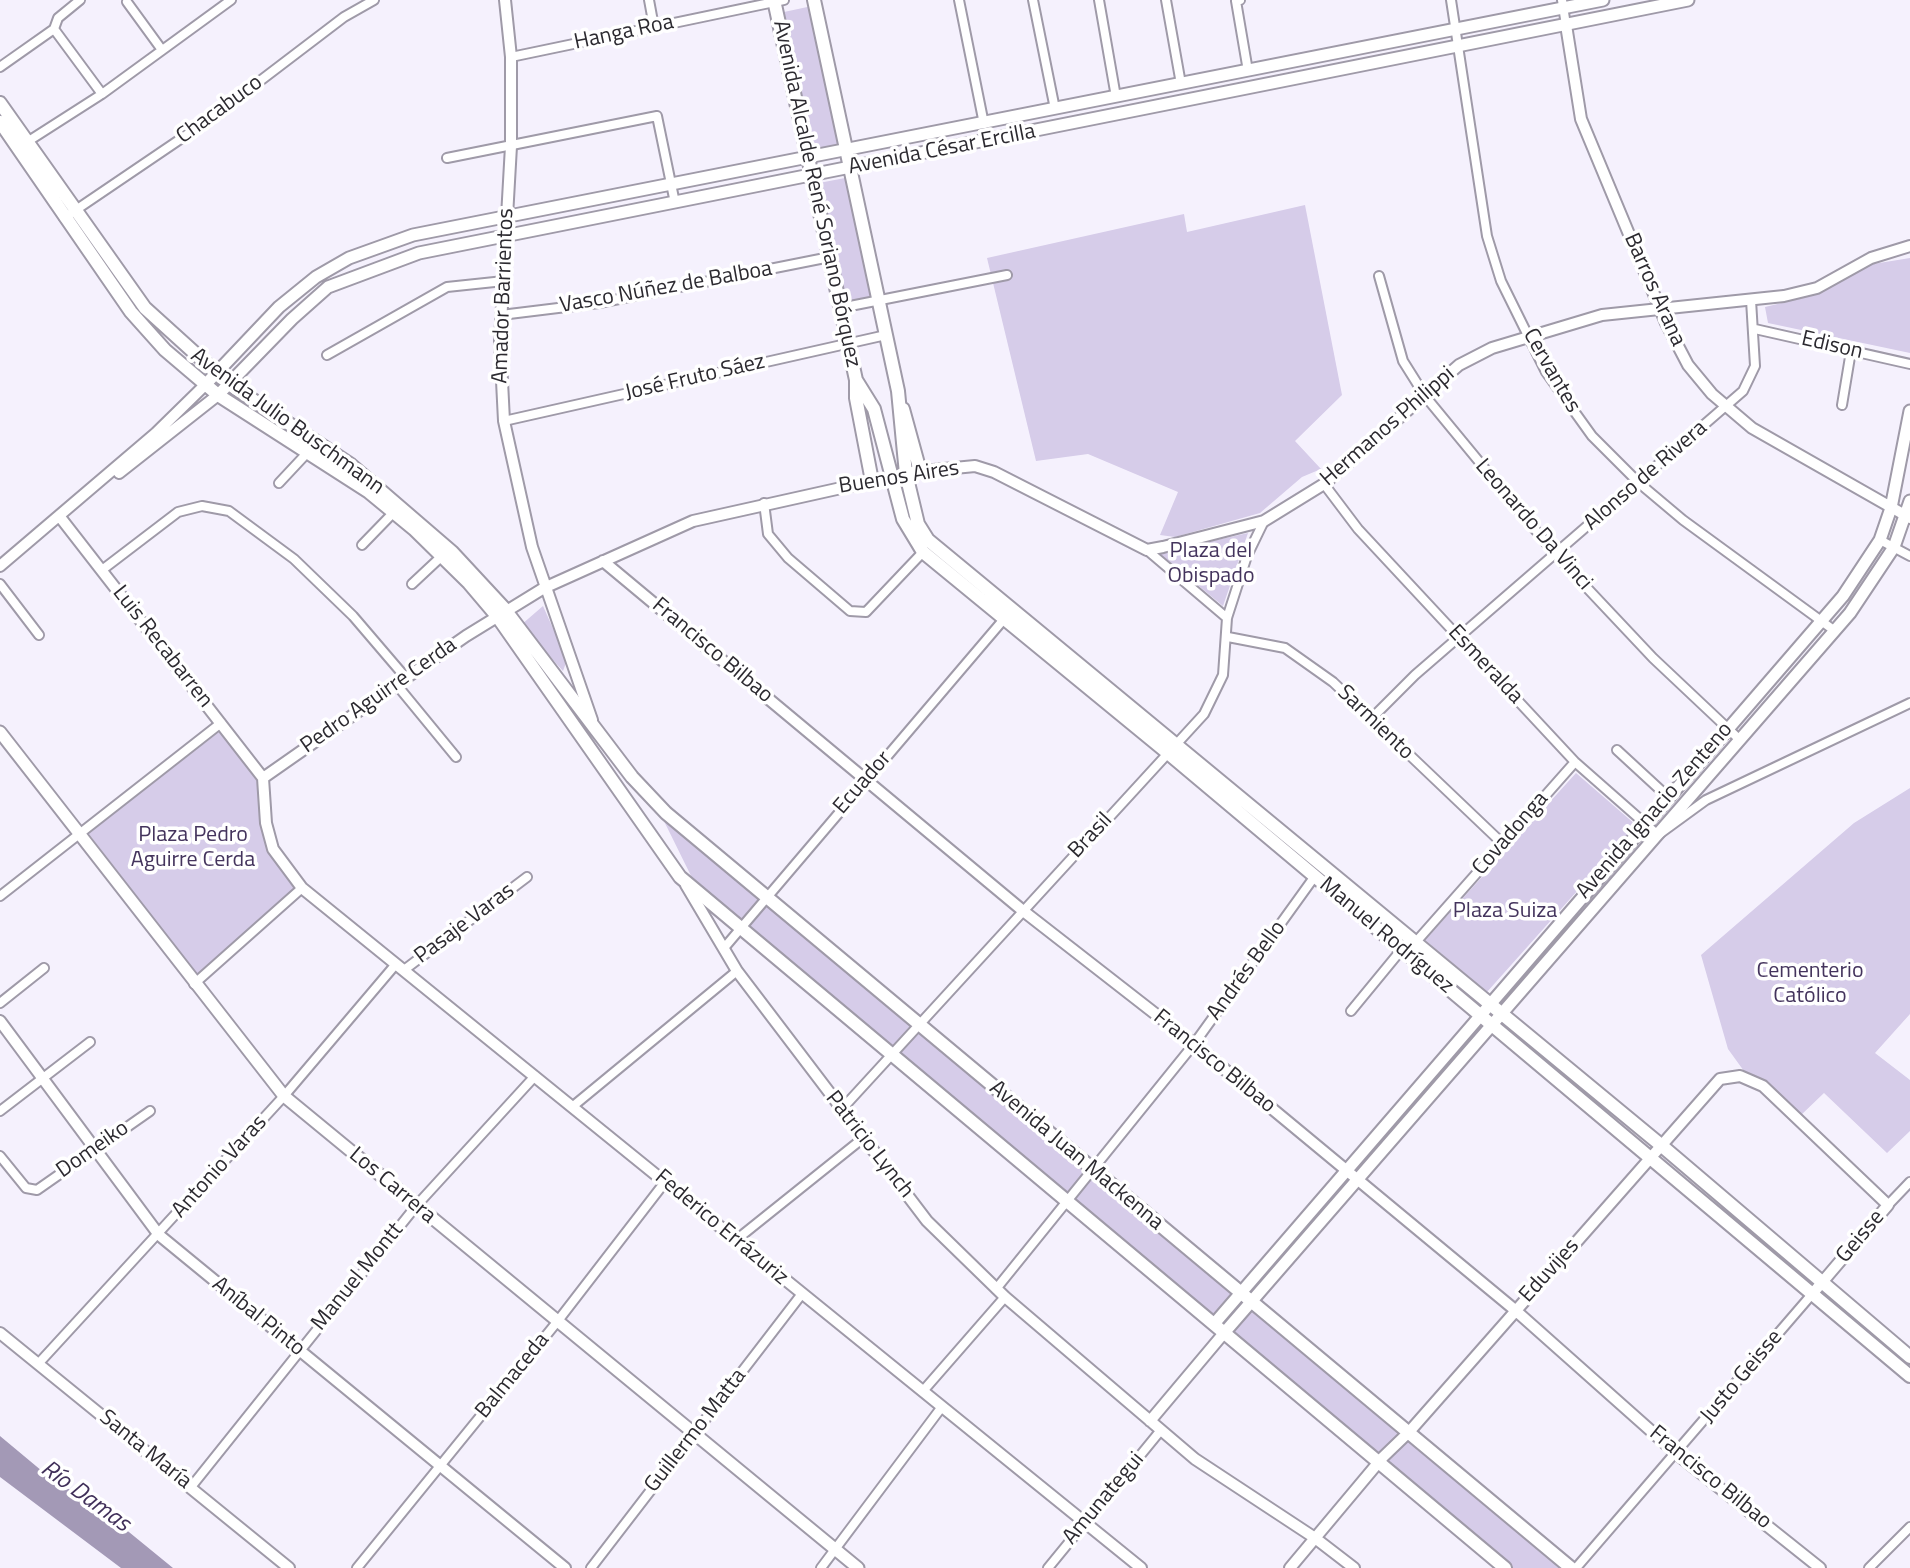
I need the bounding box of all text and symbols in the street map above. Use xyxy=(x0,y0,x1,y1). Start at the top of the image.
street label: Hanga Roa xyxy=(572,10,676,56)
street label: Avenida Alcalde René Soriano Bórquez xyxy=(766,18,866,370)
street label: Chacabuco xyxy=(172,70,268,150)
street label: Avenida César Ercilla xyxy=(846,119,1038,181)
street label: Amador Barrientos xyxy=(488,208,520,384)
street label: Barros Arana xyxy=(1617,229,1691,351)
street label: Vasco Núñez de Balboa xyxy=(558,256,774,320)
street label: Cervantes xyxy=(1516,324,1586,418)
street label: Edison xyxy=(1799,326,1865,366)
street label: Avenida Julio Buschmann xyxy=(185,343,389,501)
street label: José Fruto Sáez xyxy=(623,349,767,407)
street label: Hermanos Philippi xyxy=(1316,362,1460,492)
street label: Alonso de Rivera xyxy=(1579,415,1713,537)
street label: Leonardo Da Vinci xyxy=(1469,454,1597,596)
street label: Buenos Aires xyxy=(837,455,961,501)
park label: Plaza del Obispado xyxy=(1167,539,1255,590)
street label: Luis Recabarren xyxy=(106,581,218,713)
street label: Francisco Bilbao xyxy=(646,593,778,709)
street label: Esmeralda xyxy=(1442,620,1528,710)
street label: Pedro Aguirre Cerda xyxy=(296,632,462,760)
street label: Sarmiento xyxy=(1331,680,1419,766)
street label: Avenida Ignacio Zenteno xyxy=(1571,717,1739,905)
street label: Ecuador xyxy=(828,746,898,820)
street label: Covadonga xyxy=(1468,787,1554,881)
street label: Brasil xyxy=(1064,808,1118,864)
park label: Plaza Pedro Aguirre Cerda xyxy=(131,823,255,874)
street label: Manuel Rodríguez xyxy=(1313,872,1459,1000)
street label: Pasaje Varas xyxy=(410,878,520,970)
park label: Plaza Suiza xyxy=(1453,899,1557,925)
street label: Andrés Bello xyxy=(1202,916,1292,1026)
park label: Cementerio Católico xyxy=(1757,959,1863,1010)
street label: Francisco Bilbao xyxy=(1147,1005,1281,1119)
street label: Avenida Juan Mackenna xyxy=(984,1075,1168,1237)
street label: Patricio Lynch xyxy=(819,1086,919,1204)
street label: Antonio Varas xyxy=(167,1110,273,1224)
street label: Domeiko xyxy=(52,1116,134,1184)
street label: Los Carrera xyxy=(343,1142,441,1230)
street label: Federico Errázuriz xyxy=(649,1165,793,1291)
street label: Geisse xyxy=(1831,1205,1891,1269)
street label: Manuel Montt xyxy=(306,1218,410,1336)
street label: Eduvijes xyxy=(1514,1234,1586,1308)
street label: Aníbal Pinto xyxy=(206,1272,310,1362)
street label: Justo Geisse xyxy=(1695,1325,1789,1429)
street label: Balmaceda xyxy=(471,1328,555,1424)
street label: Guillermo Matta xyxy=(639,1364,753,1498)
street label: Santa María xyxy=(93,1405,197,1495)
street label: Francisco Bilbao xyxy=(1643,1421,1777,1535)
street label: Amunategui xyxy=(1058,1447,1150,1551)
water label: Río Damas xyxy=(35,1455,135,1539)

